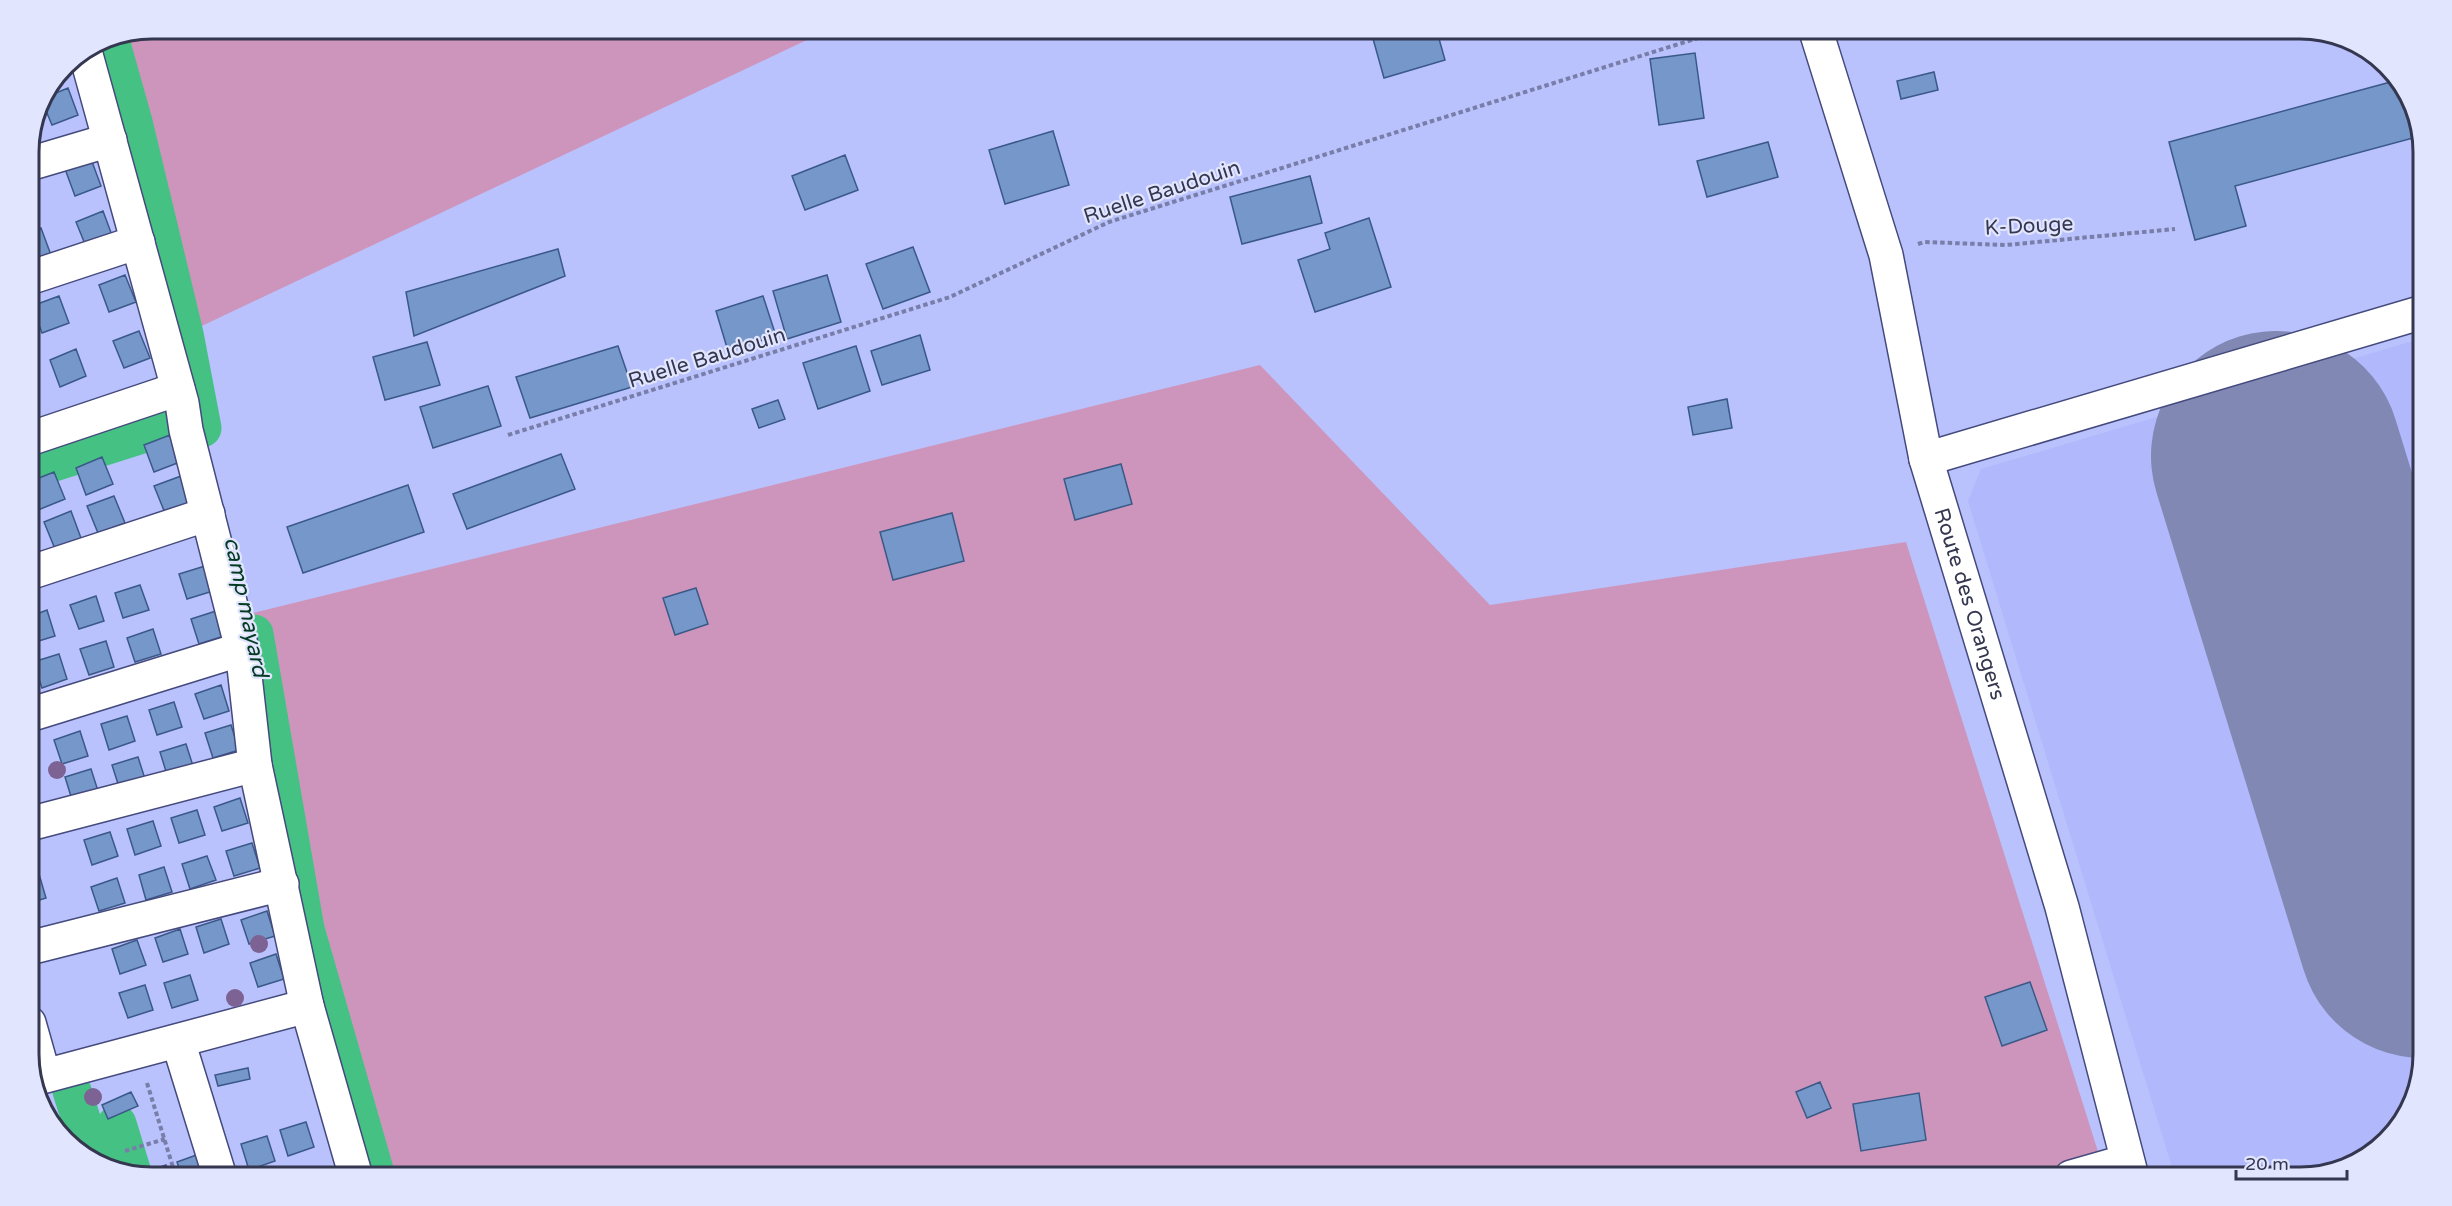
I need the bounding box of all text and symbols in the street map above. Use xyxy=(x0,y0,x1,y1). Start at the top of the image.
street label: Ruelle Baudouin xyxy=(1080,155,1244,229)
street label: K-Douge xyxy=(1984,211,2074,241)
street label: Ruelle Baudouin xyxy=(625,322,789,394)
street label: Route des Orangers xyxy=(1929,505,2011,703)
water label: camp mayard xyxy=(218,535,274,682)
scale bar xyxy=(2236,1143,2347,1181)
text: 20 m xyxy=(2245,1153,2289,1175)

